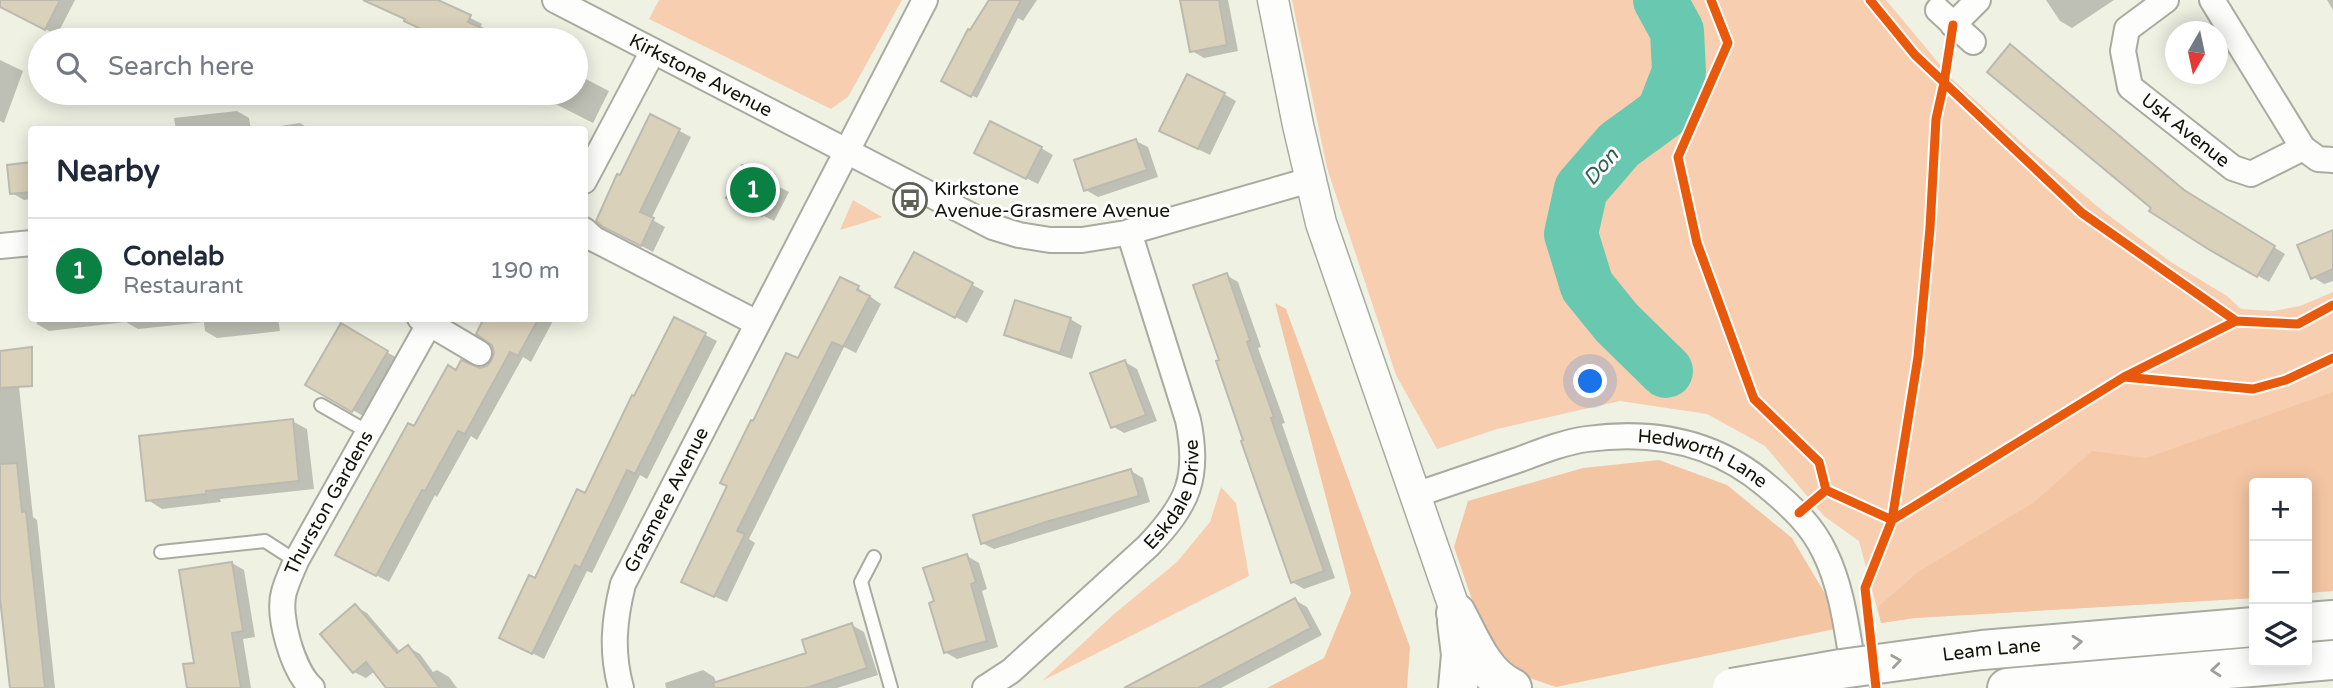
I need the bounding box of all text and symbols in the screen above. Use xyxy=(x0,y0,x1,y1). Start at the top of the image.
north arrow xyxy=(2165,21,2228,84)
search box xyxy=(28,28,588,105)
street label: Kirkstone Avenue xyxy=(625,29,776,122)
icon: search xyxy=(52,48,90,86)
text: Search here xyxy=(108,51,254,82)
street label: Usk Avenue xyxy=(2137,89,2234,172)
water label: Don xyxy=(1578,142,1625,191)
text: Nearby xyxy=(56,153,160,190)
pin: 1 xyxy=(730,164,776,216)
place label: Kirkstone Avenue-Grasmere Avenue xyxy=(934,178,1170,222)
bus stop icon: Kirkstone Avenue-Grasmere Avenue xyxy=(891,181,929,219)
text: Conelab xyxy=(123,241,225,272)
text: 1 xyxy=(72,257,86,285)
text: 190 m xyxy=(490,257,560,285)
text: Restaurant xyxy=(123,272,243,300)
your location xyxy=(1573,364,1607,398)
street label: Grasmere Avenue xyxy=(620,424,713,576)
street label: Hedworth Lane xyxy=(1637,425,1772,493)
street label: Thurston Gardens xyxy=(280,427,378,578)
street label: Eskdale Drive xyxy=(1139,438,1204,554)
map controls xyxy=(2249,478,2312,667)
button: + xyxy=(2249,478,2312,541)
button: − xyxy=(2249,541,2312,604)
button: layers xyxy=(2249,604,2312,667)
street label: Leam Lane xyxy=(1941,634,2042,666)
one-way arrow xyxy=(2071,635,2082,650)
one-way arrow xyxy=(1890,654,1902,669)
one-way arrow xyxy=(2210,662,2221,677)

